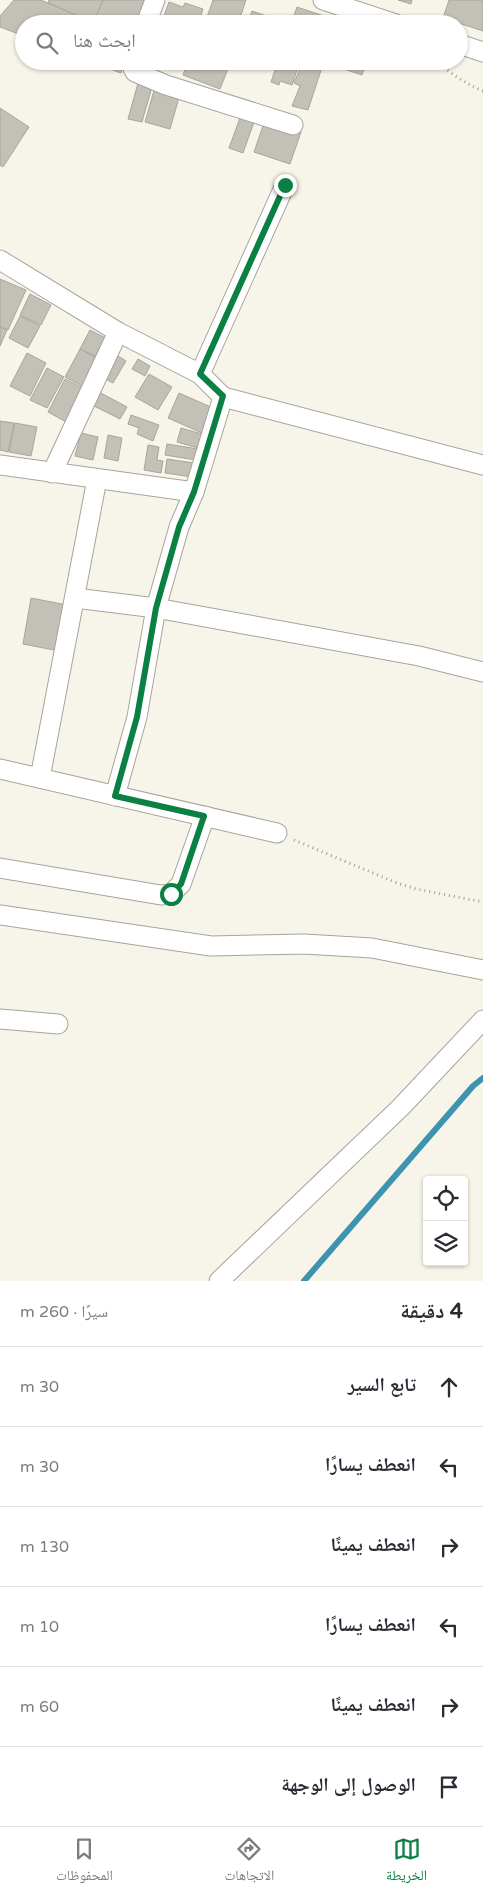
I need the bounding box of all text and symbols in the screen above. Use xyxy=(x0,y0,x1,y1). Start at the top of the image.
search box xyxy=(15,15,468,70)
icon: search xyxy=(33,29,61,57)
text: ابحث هنا xyxy=(73,30,136,52)
route end xyxy=(274,174,297,197)
route start xyxy=(160,883,183,906)
map controls xyxy=(423,1176,468,1266)
button: locate xyxy=(423,1176,468,1221)
button: layers xyxy=(423,1221,468,1266)
text: 4 دقيقة xyxy=(400,1299,463,1324)
text: سيرًا · 260 m xyxy=(20,1302,108,1322)
icon: ahead xyxy=(435,1373,463,1401)
text: تابع السير xyxy=(348,1374,416,1396)
text: 30 m xyxy=(20,1377,59,1397)
icon: left xyxy=(435,1453,463,1481)
text: انعطف يسارًا xyxy=(325,1454,416,1476)
text: 30 m xyxy=(20,1457,59,1477)
icon: right xyxy=(435,1533,463,1561)
text: انعطف يمينًا xyxy=(330,1534,416,1556)
text: 130 m xyxy=(20,1537,69,1557)
icon: left xyxy=(435,1613,463,1641)
text: انعطف يسارًا xyxy=(325,1614,416,1636)
text: 10 m xyxy=(20,1617,59,1637)
icon: right xyxy=(435,1693,463,1721)
text: انعطف يمينًا xyxy=(330,1694,416,1716)
text: 60 m xyxy=(20,1697,59,1717)
icon: arrive xyxy=(435,1773,463,1801)
text: الوصول إلى الوجهة xyxy=(281,1774,416,1796)
tab: المحفوظات xyxy=(56,1835,113,1889)
tab: الاتجاهات xyxy=(225,1835,274,1889)
tab: الخريطة xyxy=(386,1835,427,1889)

